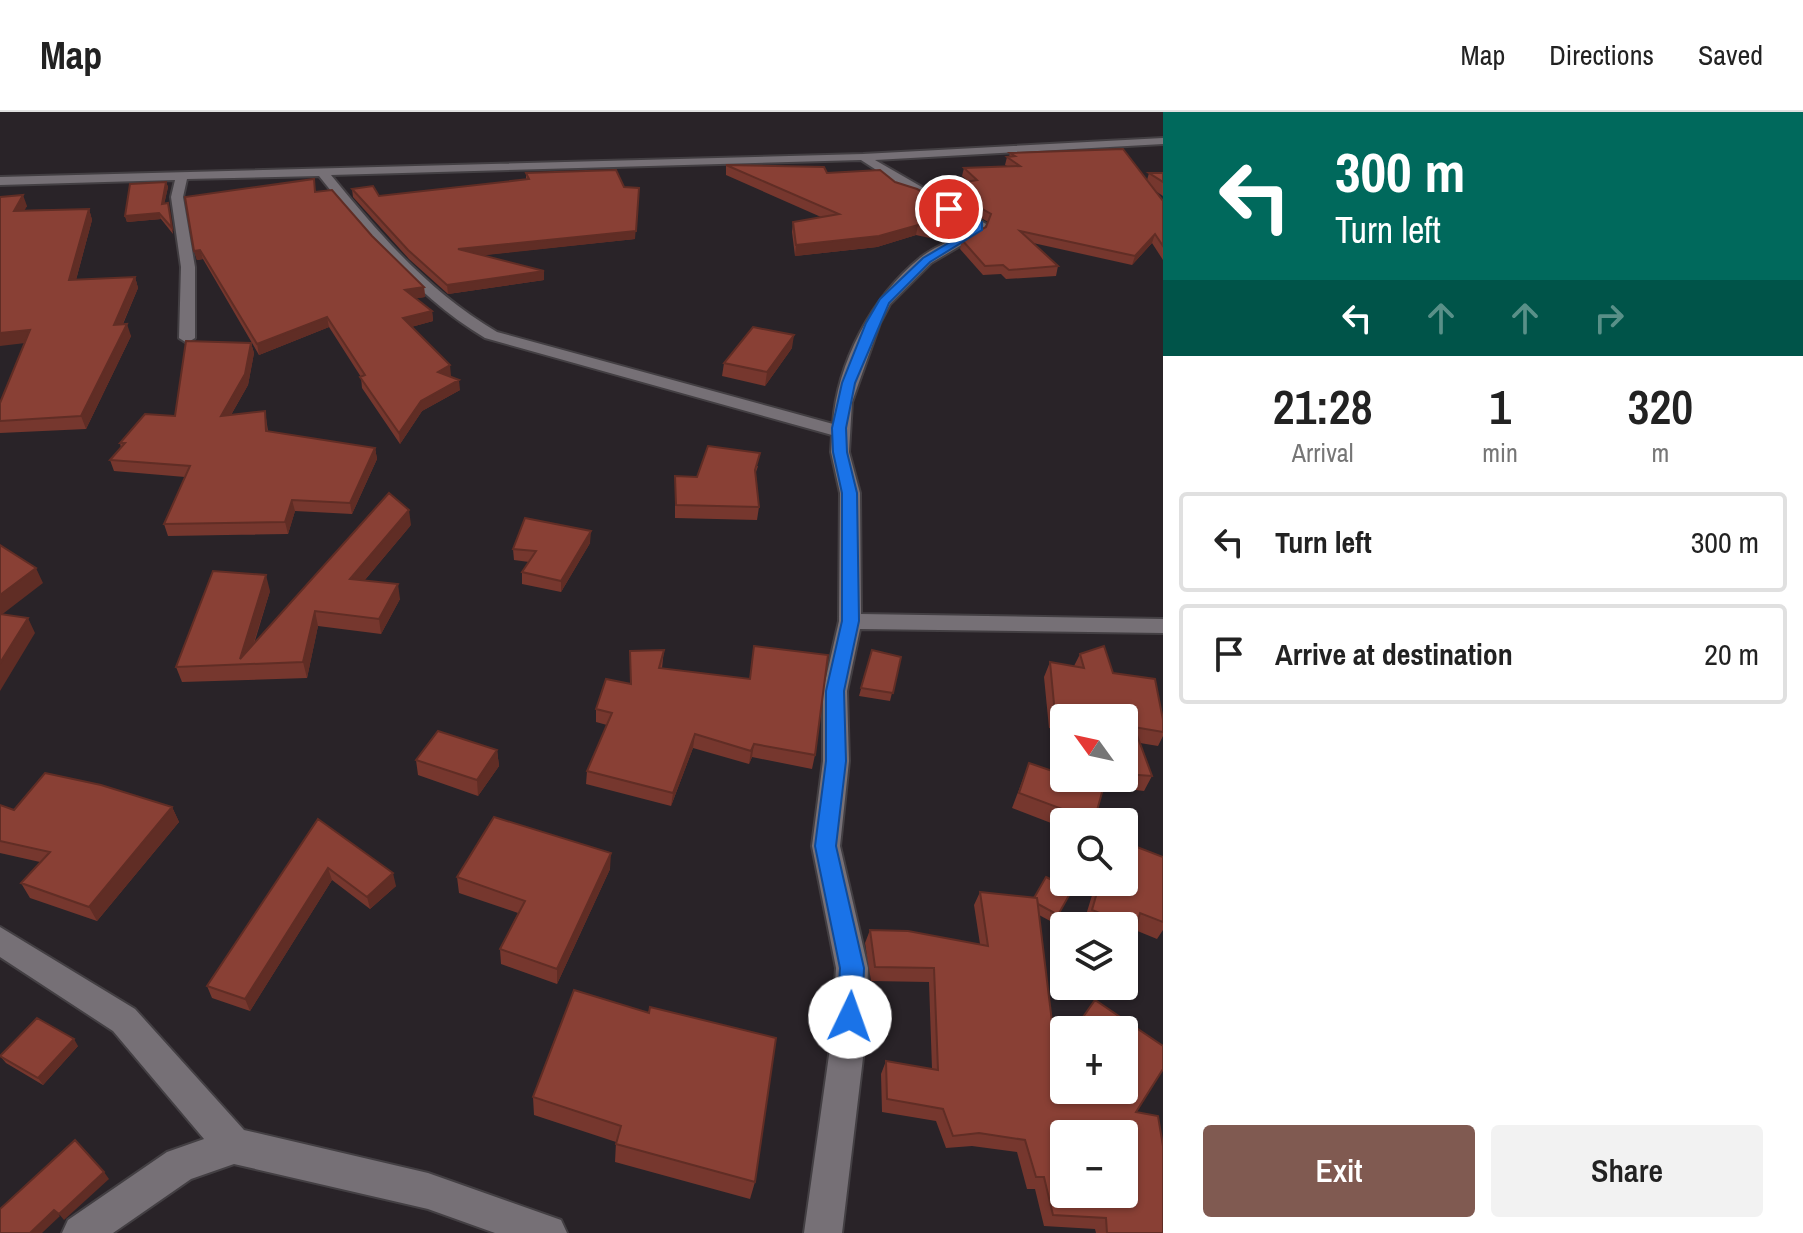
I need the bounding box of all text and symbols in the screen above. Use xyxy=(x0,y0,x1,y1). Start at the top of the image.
text: Map xyxy=(40,30,102,81)
text: Map xyxy=(1461,36,1505,74)
text: Directions xyxy=(1549,36,1654,74)
text: Saved xyxy=(1698,36,1763,74)
text: 300 m xyxy=(1335,134,1465,209)
icon: left xyxy=(1203,144,1307,248)
pin xyxy=(915,175,983,243)
icon: arrive xyxy=(927,187,971,231)
text: Turn left xyxy=(1335,206,1441,254)
icon: left xyxy=(1335,296,1379,340)
icon: ahead xyxy=(1419,296,1463,340)
icon: ahead xyxy=(1503,296,1547,340)
icon: right xyxy=(1587,296,1631,340)
text: 21:28 xyxy=(1273,374,1373,439)
text: 1 xyxy=(1489,374,1511,439)
text: 320 xyxy=(1628,374,1693,439)
text: Arrival xyxy=(1292,435,1353,470)
text: min xyxy=(1482,435,1518,470)
text: m xyxy=(1652,435,1669,470)
icon: left xyxy=(1207,520,1251,564)
text: Turn left xyxy=(1275,522,1372,562)
text: 300 m xyxy=(1691,522,1759,562)
icon: arrive xyxy=(1207,632,1251,676)
text: Arrive at destination xyxy=(1275,634,1513,674)
text: 20 m xyxy=(1704,634,1759,674)
north arrow xyxy=(1050,704,1138,792)
map controls xyxy=(1050,704,1138,1208)
button: search xyxy=(1050,808,1138,896)
button: layers xyxy=(1050,912,1138,1000)
position arrow xyxy=(808,975,892,1059)
button: + xyxy=(1050,1016,1138,1104)
button: − xyxy=(1050,1120,1138,1208)
button: Exit xyxy=(1203,1125,1475,1217)
button: Share xyxy=(1491,1125,1763,1217)

